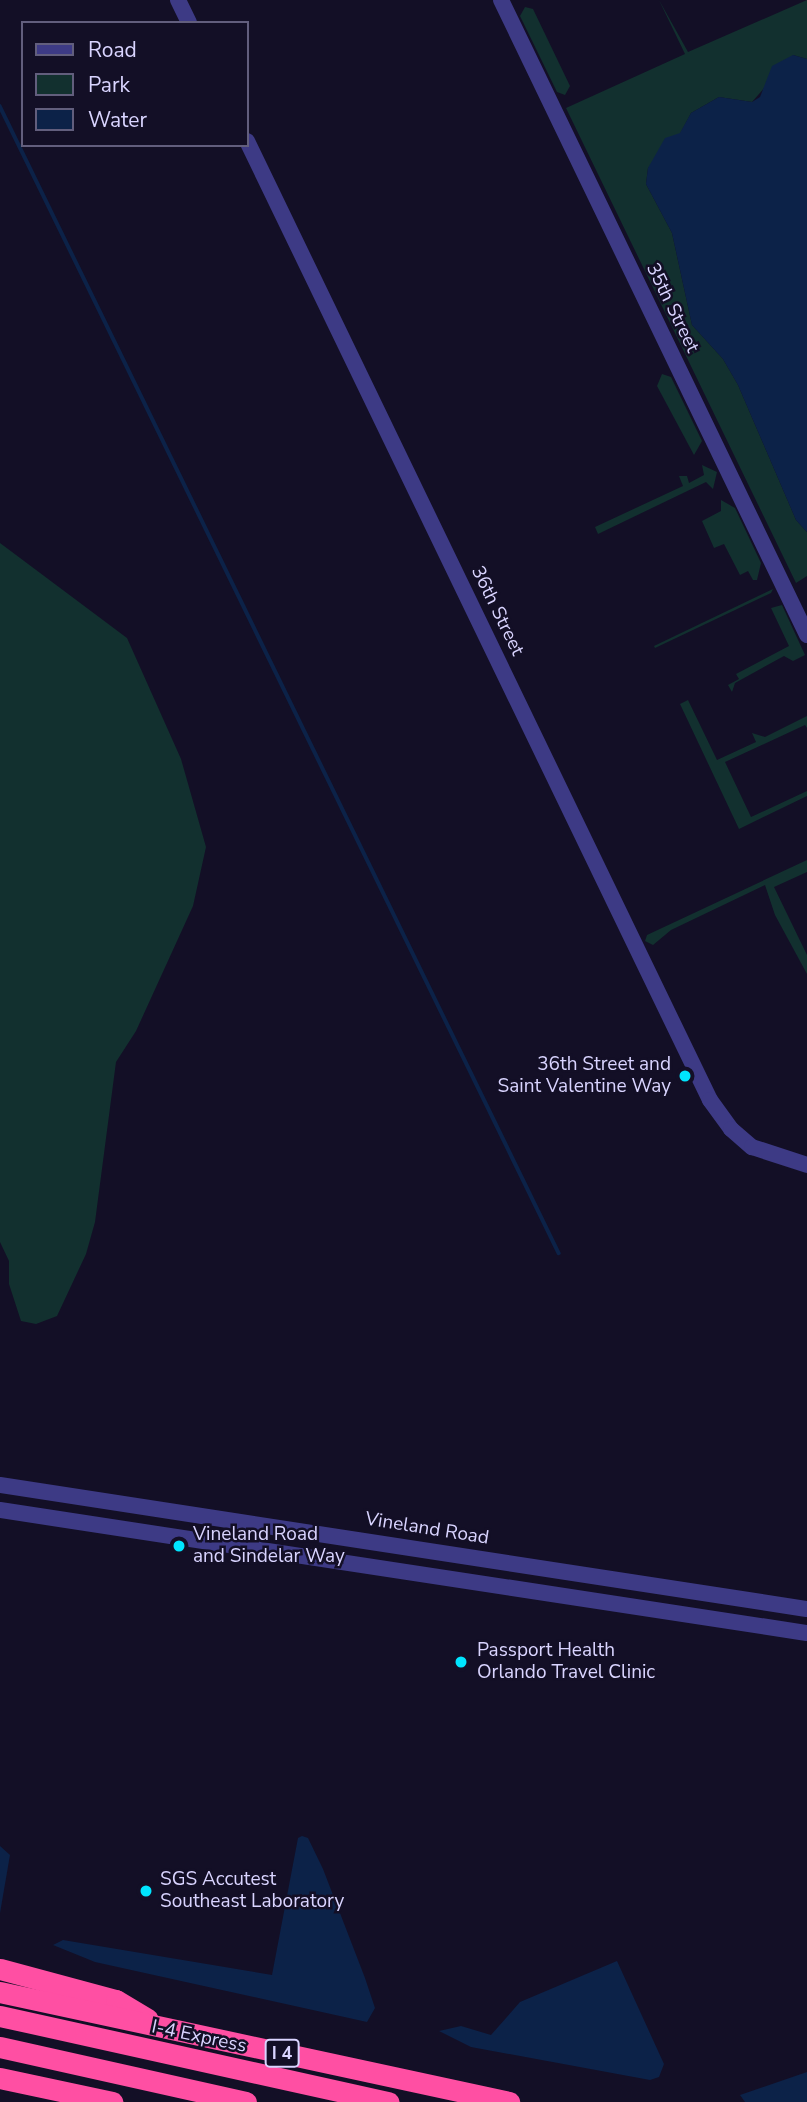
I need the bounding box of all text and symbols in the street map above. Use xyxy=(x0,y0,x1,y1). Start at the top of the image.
legend xyxy=(21,21,248,147)
text: Road xyxy=(88,36,137,64)
text: Park xyxy=(88,71,130,99)
text: Water xyxy=(88,106,147,134)
street label: 35th Street xyxy=(641,259,703,357)
street label: 36th Street xyxy=(466,562,528,660)
place label: 36th Street and Saint Valentine Way xyxy=(498,1054,671,1098)
marker: 36th Street and Saint Valentine Way xyxy=(677,1068,693,1084)
street label: Vineland Road xyxy=(363,1508,491,1550)
place label: Vineland Road and Sindelar Way xyxy=(193,1524,345,1568)
marker: Vineland Road and Sindelar Way xyxy=(171,1538,187,1554)
place label: Passport Health Orlando Travel Clinic xyxy=(477,1640,655,1684)
marker: Passport Health Orlando Travel Clinic xyxy=(451,1652,471,1672)
place label: SGS Accutest Southeast Laboratory xyxy=(160,1869,344,1913)
marker: SGS Accutest Southeast Laboratory xyxy=(138,1883,154,1899)
street label: I-4 Express xyxy=(149,2016,249,2058)
road number: I 4 xyxy=(264,2038,300,2068)

